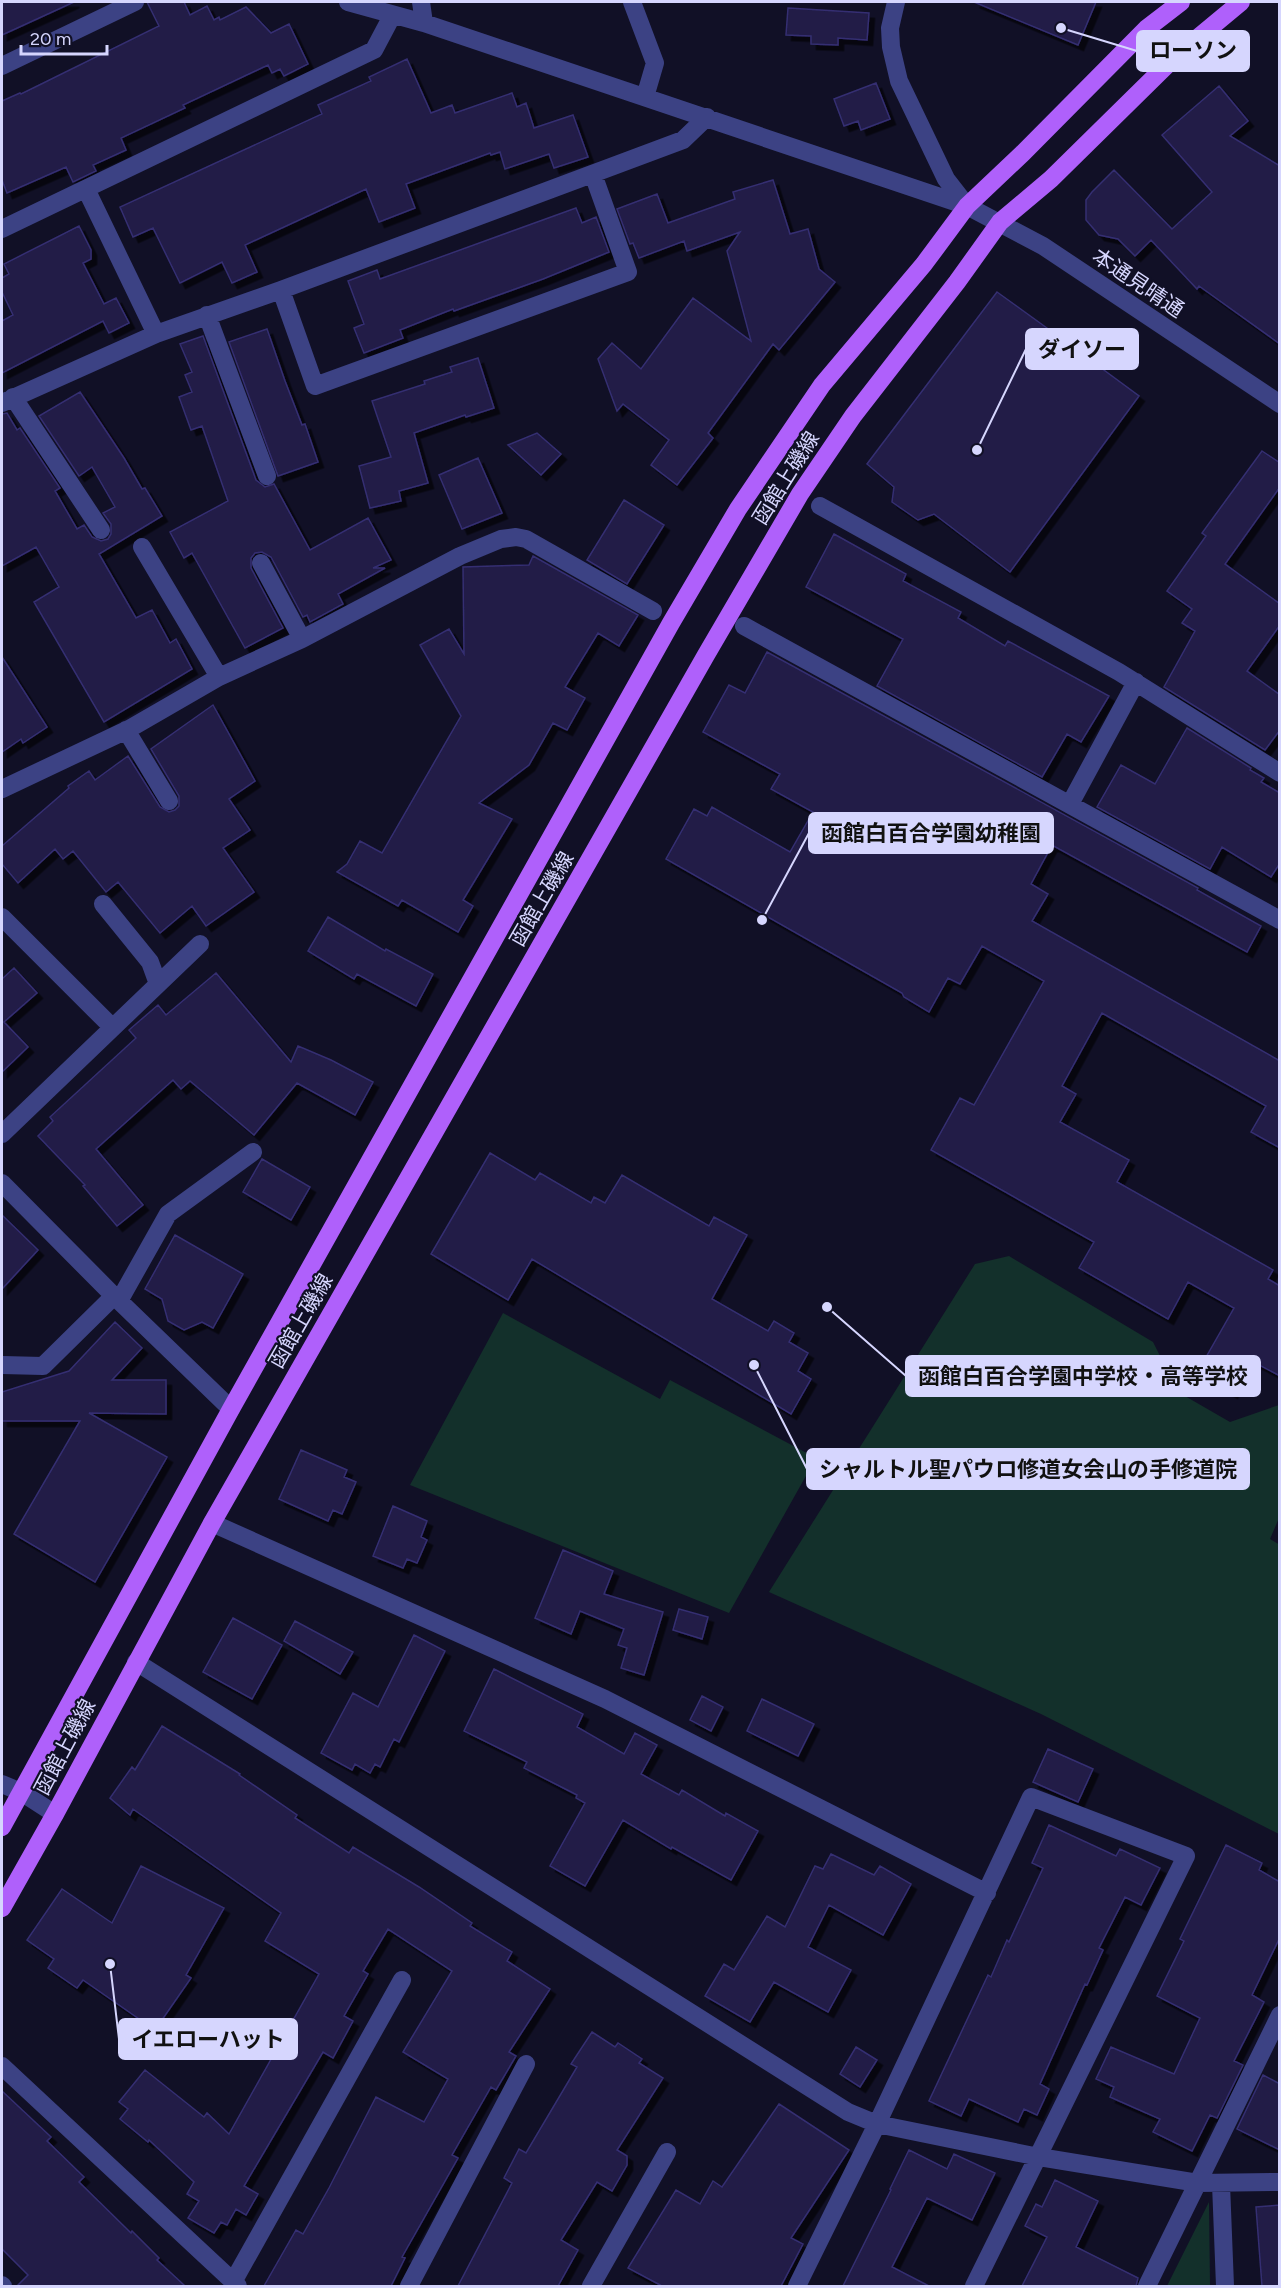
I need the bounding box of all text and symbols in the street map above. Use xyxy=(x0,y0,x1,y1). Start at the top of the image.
scale bar xyxy=(21,18,106,56)
text: 20 m xyxy=(30,28,71,50)
callout: ローソン xyxy=(1137,31,1249,71)
text: ローソン xyxy=(1149,37,1237,64)
street label: 本通見晴通 xyxy=(1088,243,1189,322)
callout: ダイソー xyxy=(1026,329,1138,369)
text: ダイソー xyxy=(1038,336,1126,363)
street label: 函館上磯線 xyxy=(747,427,824,529)
callout: 函館白百合学園幼稚園 xyxy=(809,813,1053,853)
text: 函館白百合学園幼稚園 xyxy=(821,820,1041,847)
street label: 函館上磯線 xyxy=(504,847,579,950)
street label: 函館上磯線 xyxy=(263,1269,338,1372)
callout: 函館白百合学園中学校・高等学校 xyxy=(906,1356,1260,1396)
text: 函館白百合学園中学校・高等学校 xyxy=(918,1363,1248,1390)
callout: シャルトル聖パウロ修道女会山の手修道院 xyxy=(807,1449,1249,1489)
text: シャルトル聖パウロ修道女会山の手修道院 xyxy=(819,1456,1237,1483)
street label: 函館上磯線 xyxy=(29,1695,100,1799)
callout: イエローハット xyxy=(119,2019,297,2059)
text: イエローハット xyxy=(131,2026,285,2053)

